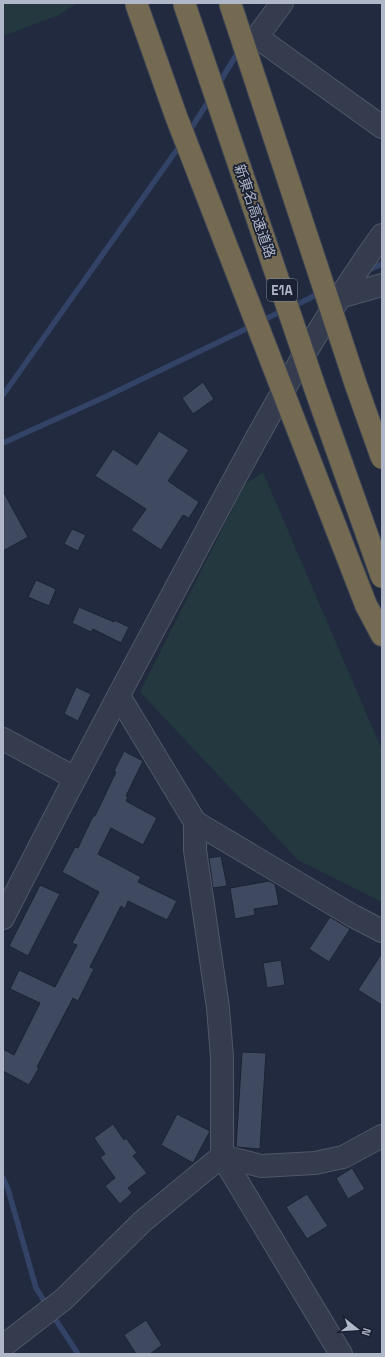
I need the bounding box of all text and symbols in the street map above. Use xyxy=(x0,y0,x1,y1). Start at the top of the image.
street label: 新東名高速道路 xyxy=(231,162,279,260)
road number: E1A xyxy=(267,279,297,301)
north arrow xyxy=(337,1309,377,1349)
text: N xyxy=(359,1326,374,1337)

